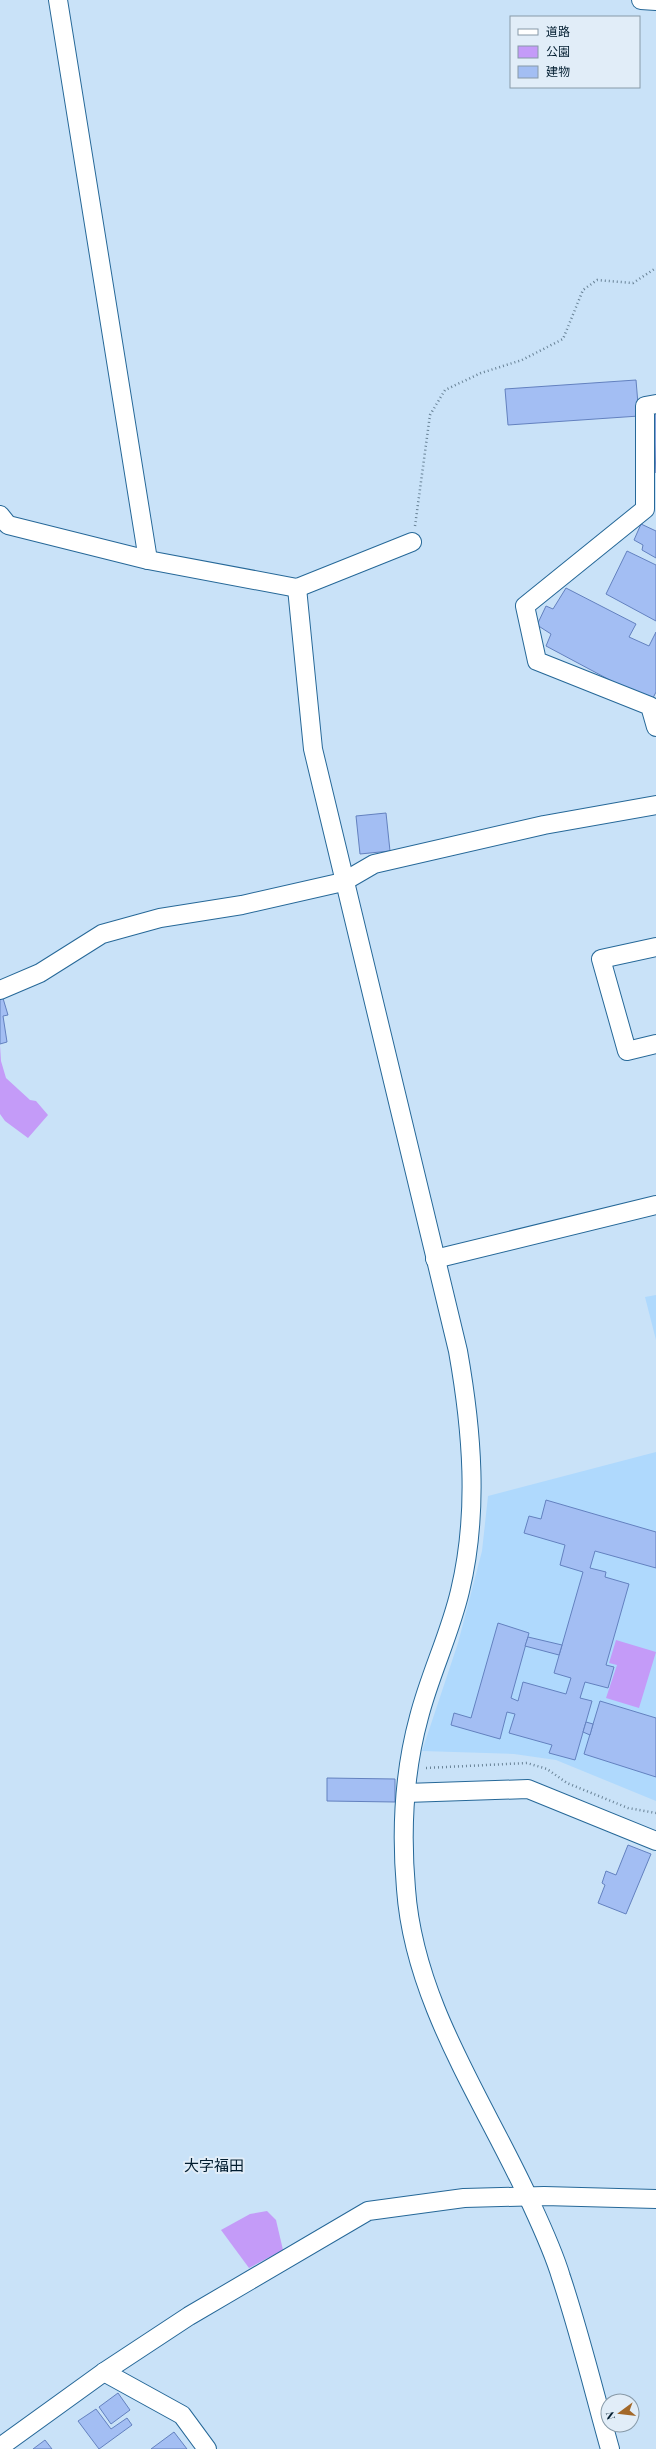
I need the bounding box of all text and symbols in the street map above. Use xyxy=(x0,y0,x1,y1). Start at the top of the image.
legend xyxy=(510,16,640,88)
text: 道路 xyxy=(546,23,570,39)
text: 公園 xyxy=(546,43,570,59)
text: 建物 xyxy=(546,63,570,79)
district label: 大字福田 xyxy=(184,2155,244,2175)
north arrow xyxy=(600,2393,640,2433)
text: N xyxy=(602,2410,618,2421)

